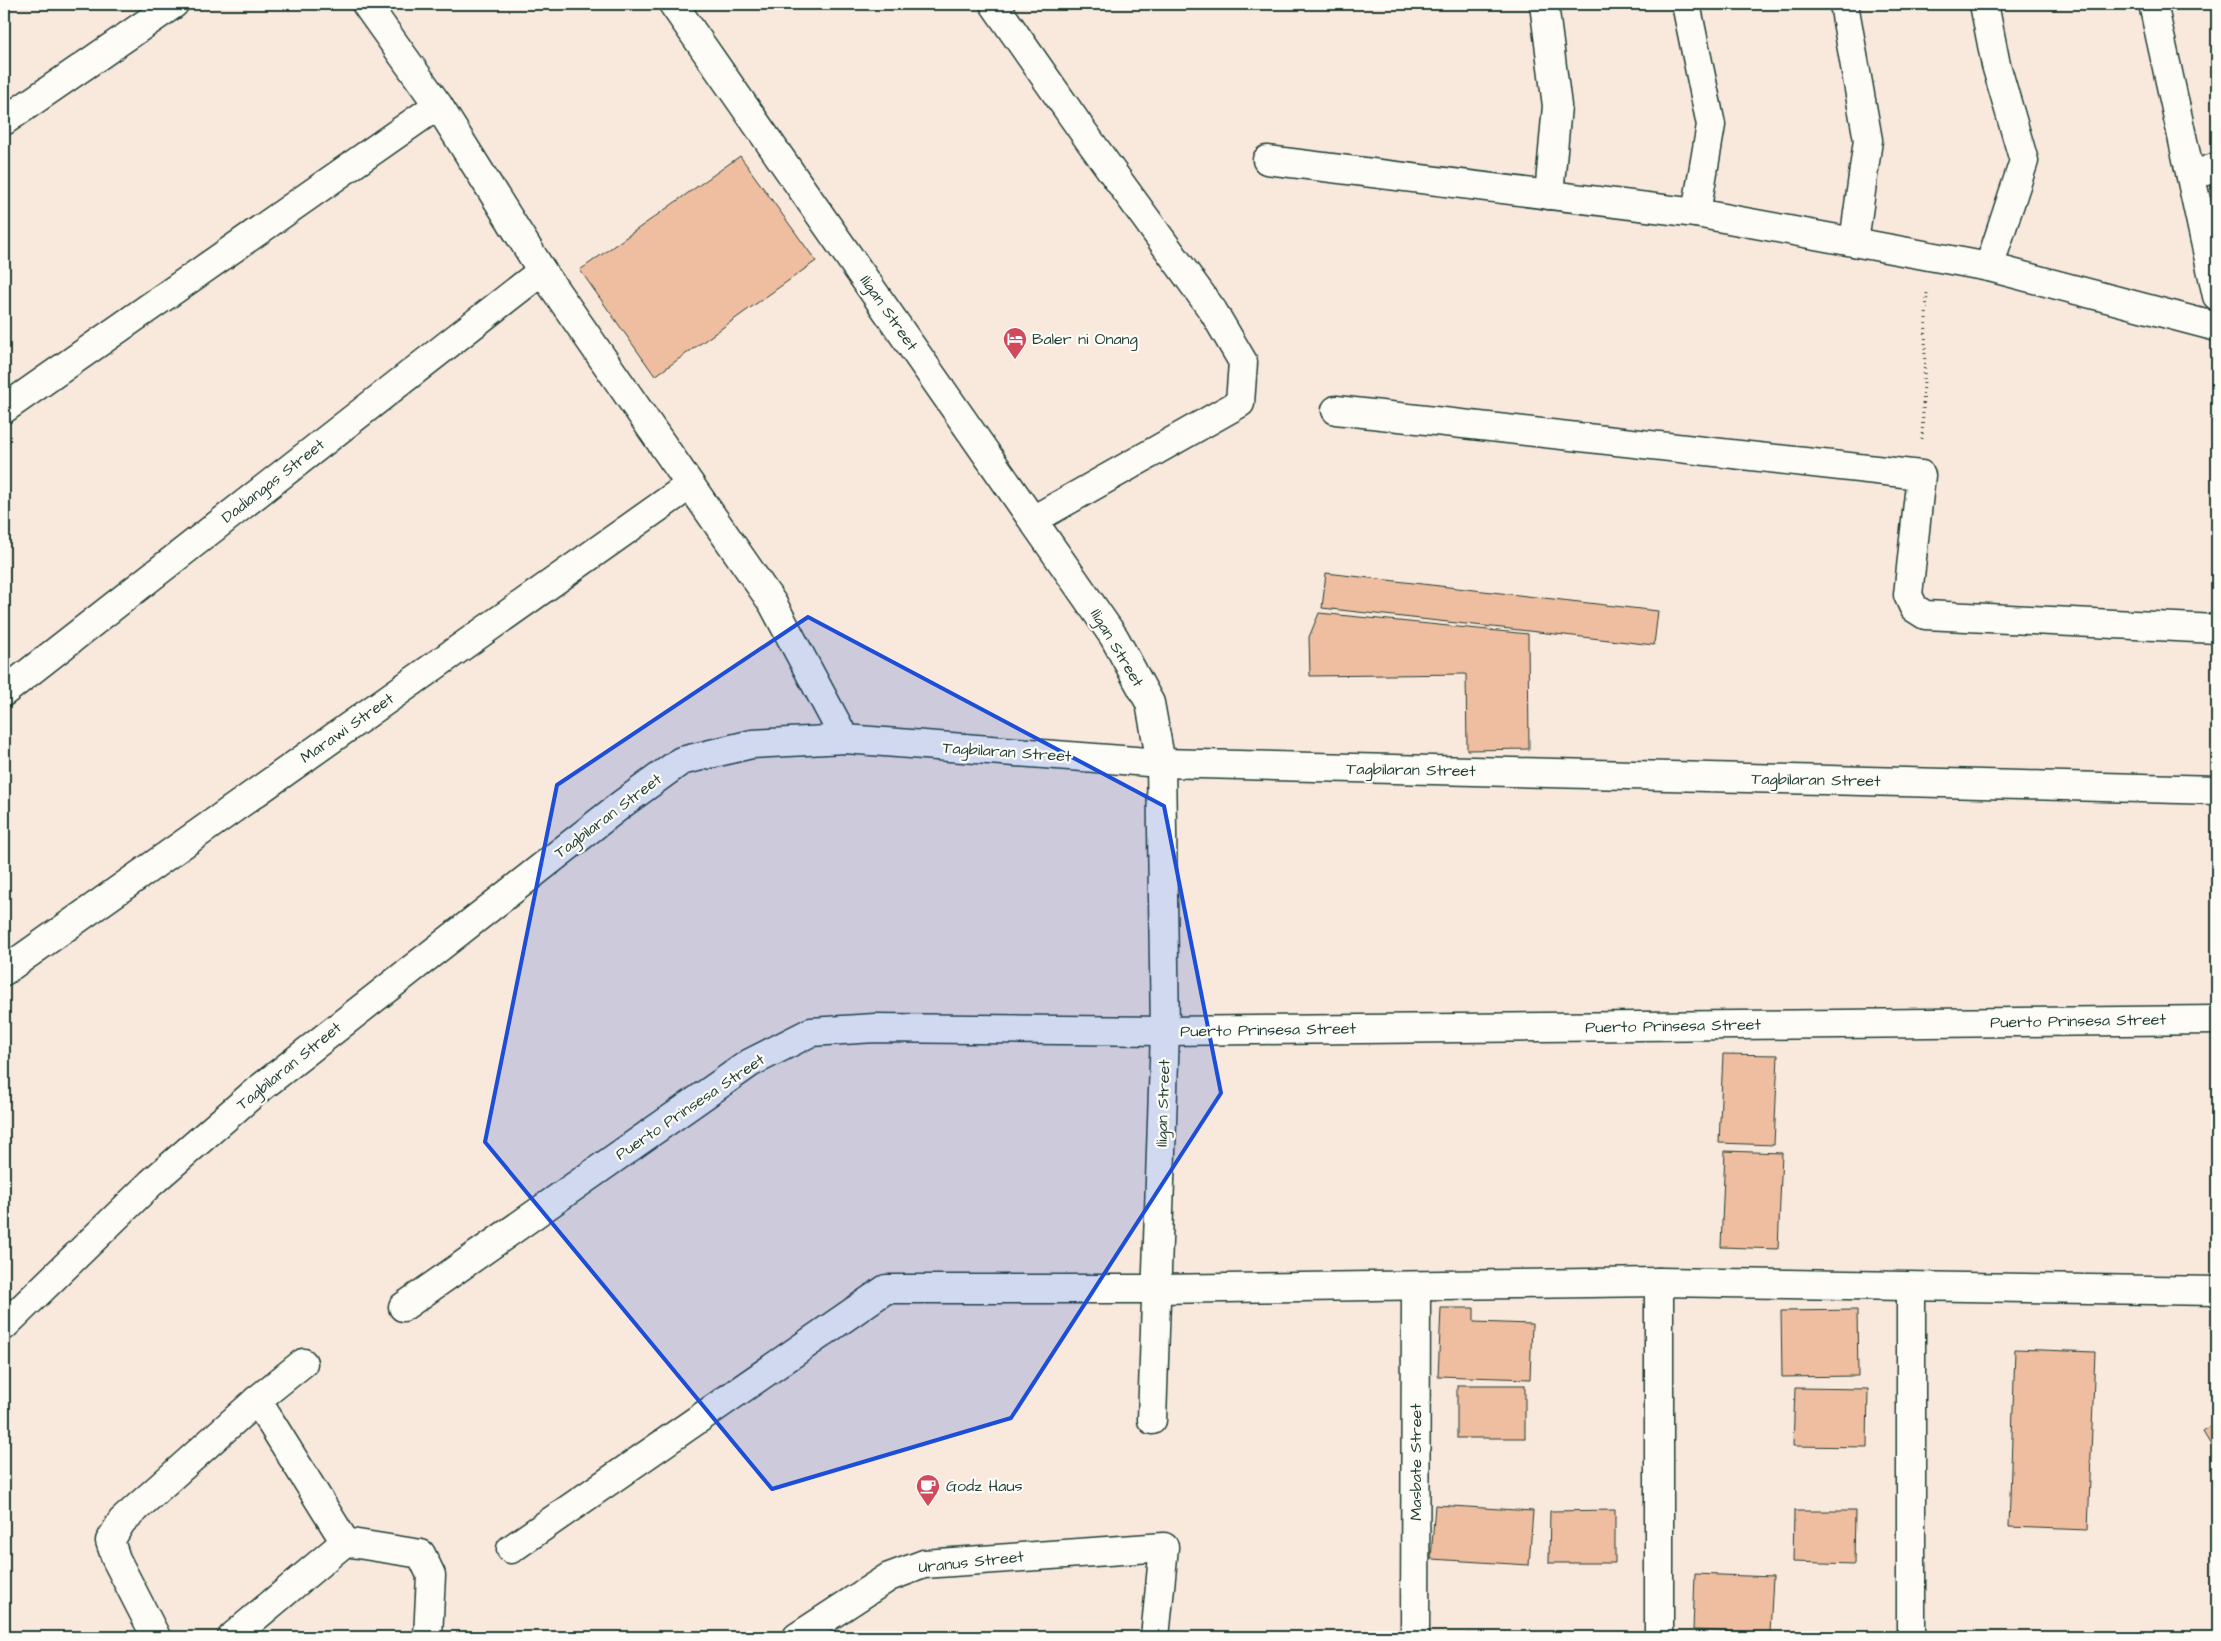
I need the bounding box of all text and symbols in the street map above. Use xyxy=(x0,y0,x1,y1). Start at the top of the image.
street label: Iligan Street xyxy=(854,271,923,356)
hotel icon: Baler ni Onang xyxy=(1002,326,1028,360)
place label: Baler ni Onang xyxy=(1032,328,1138,351)
street label: Dadiangas Street xyxy=(217,433,330,529)
street label: Iligan Street xyxy=(1084,605,1149,692)
street label: Marawi Street xyxy=(296,687,399,768)
street label: Tagbilaran Street xyxy=(942,737,1073,769)
street label: Tagbilaran Street xyxy=(1346,758,1476,783)
street label: Tagbilaran Street xyxy=(550,768,667,864)
street label: Tagbilaran Street xyxy=(1751,768,1881,793)
street label: Puerto Prinsesa Street xyxy=(1990,1008,2167,1034)
street label: Puerto Prinsesa Street xyxy=(1585,1013,1762,1039)
street label: Tagbilaran Street xyxy=(232,1016,347,1116)
street label: Puerto Prinsesa Street xyxy=(1180,1017,1357,1043)
street label: Puerto Prinsesa Street xyxy=(611,1048,769,1165)
street label: Iligan Street xyxy=(1150,1058,1177,1147)
street label: Masbate Street xyxy=(1405,1403,1427,1521)
cafe icon: Godz Haus xyxy=(915,1473,941,1507)
place label: Godz Haus xyxy=(946,1475,1023,1497)
street label: Uranus Street xyxy=(917,1545,1025,1578)

